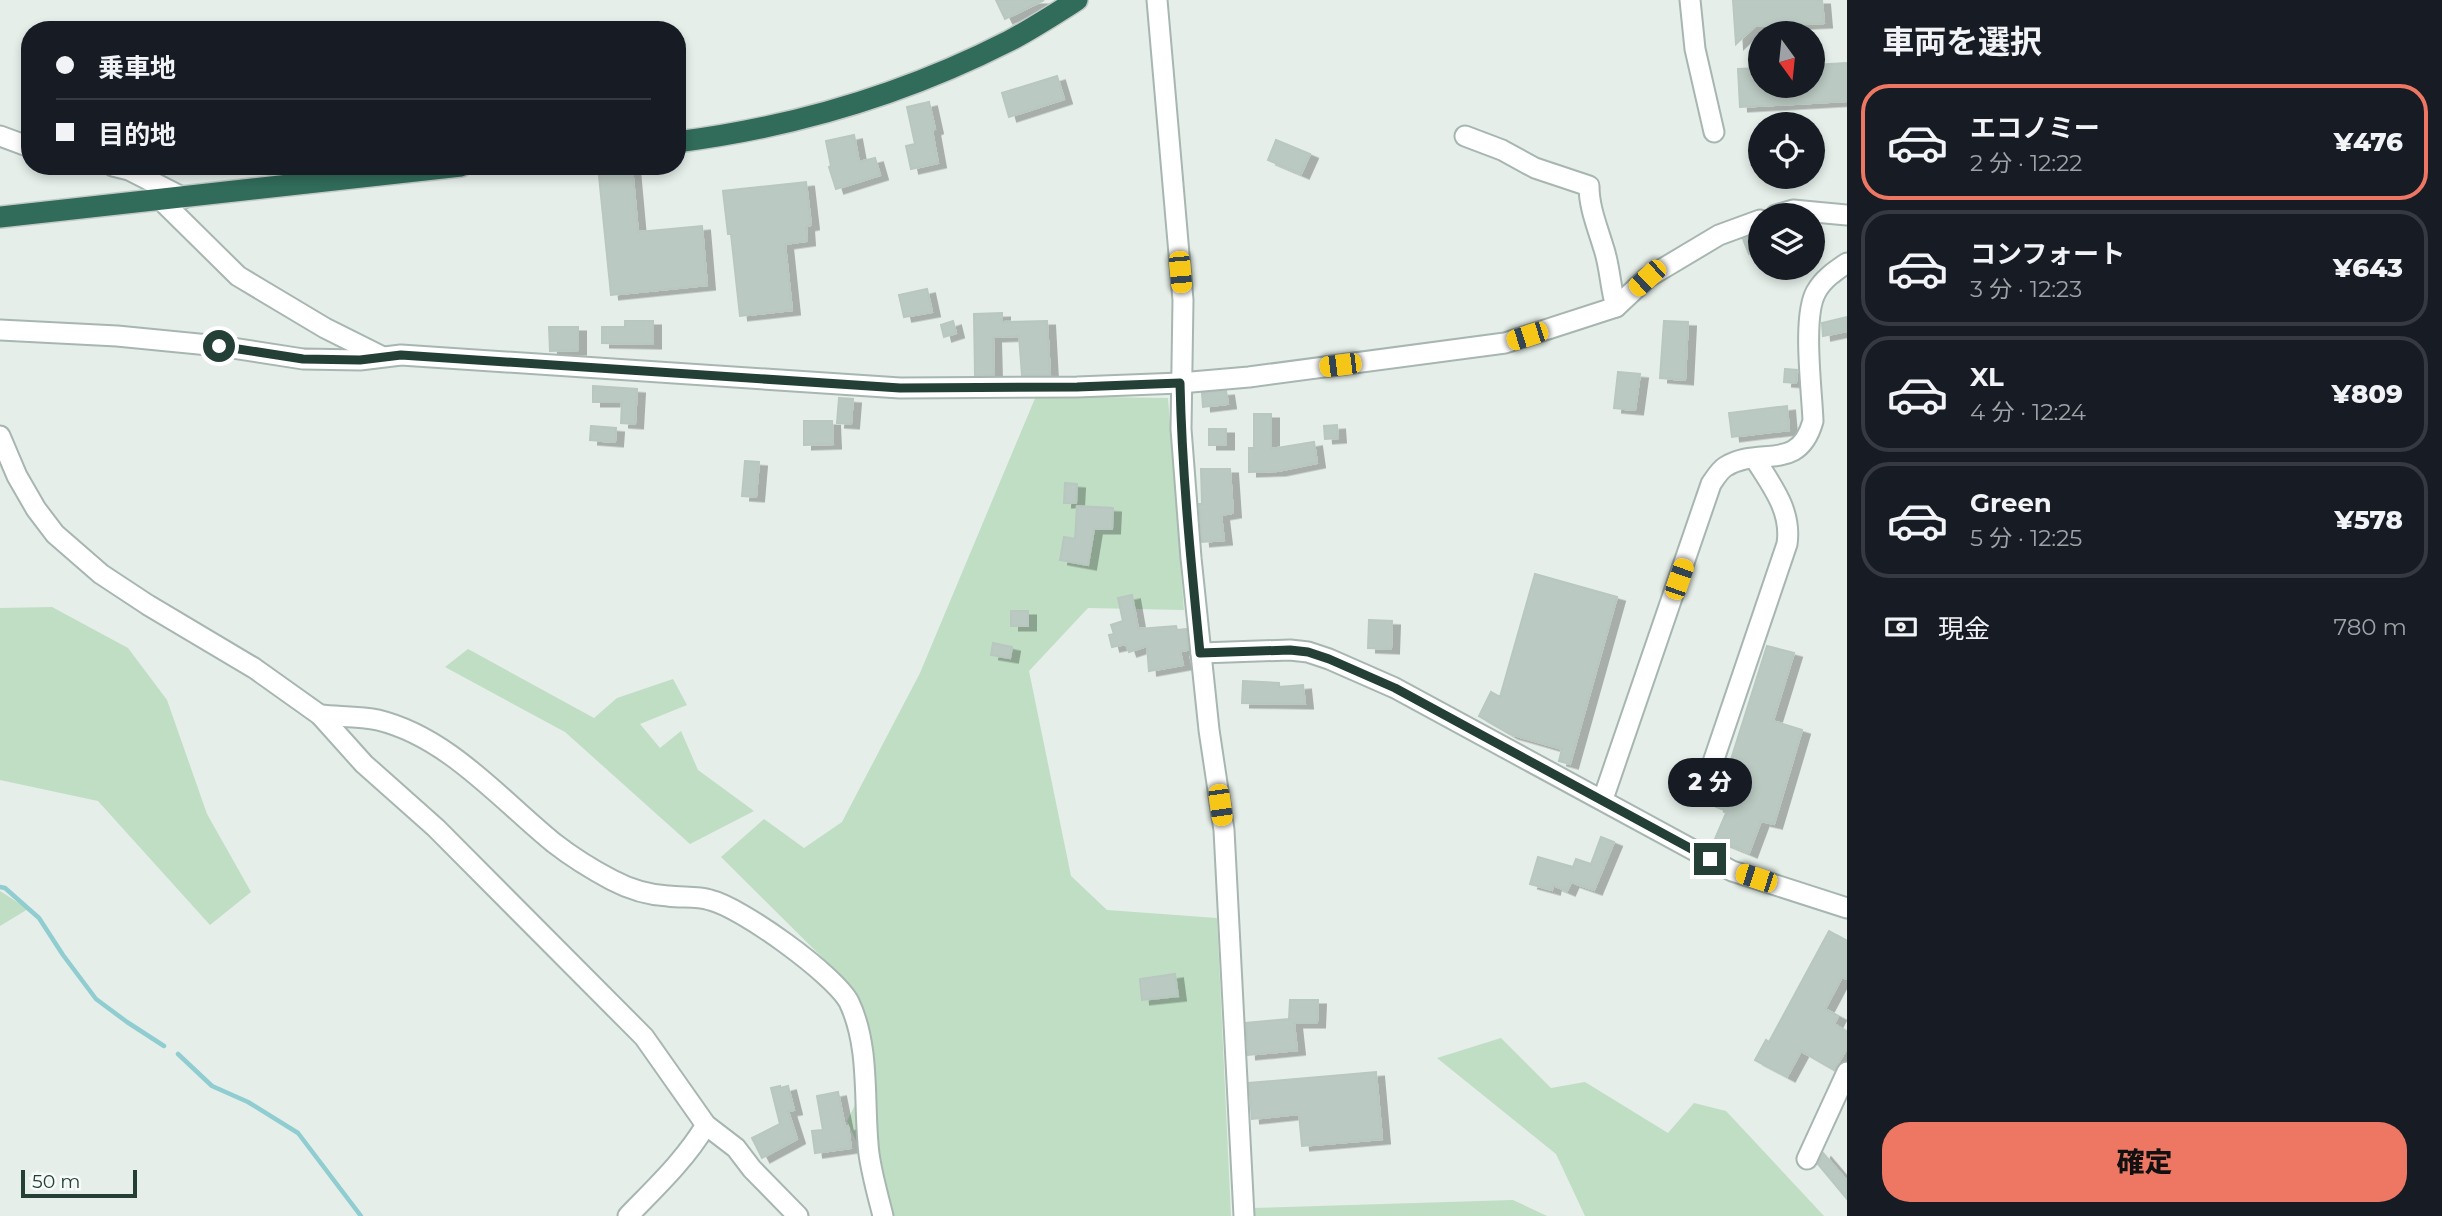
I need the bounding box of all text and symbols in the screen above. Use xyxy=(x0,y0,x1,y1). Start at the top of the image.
north arrow xyxy=(1748,21,1825,98)
map controls xyxy=(1748,21,1825,280)
text: 車両を選択 xyxy=(1882,22,2042,61)
text: 乗車地 xyxy=(98,52,176,84)
icon: car xyxy=(1886,111,1949,174)
button: locate xyxy=(1748,112,1825,189)
text: エコノミー xyxy=(1970,112,2100,144)
text: 目的地 xyxy=(98,119,176,151)
text: ¥476 xyxy=(2334,126,2403,158)
text: 2 分 · 12:22 xyxy=(1970,149,2082,177)
button: layers xyxy=(1748,203,1825,280)
icon: car xyxy=(1886,237,1949,300)
text: コンフォート xyxy=(1970,238,2125,270)
car xyxy=(1168,250,1193,294)
text: ¥643 xyxy=(2333,252,2403,284)
car xyxy=(1625,256,1670,300)
text: 3 分 · 12:23 xyxy=(1970,275,2082,303)
car xyxy=(1504,320,1551,352)
route start xyxy=(203,330,235,362)
car xyxy=(1318,352,1363,378)
text: XL xyxy=(1970,361,2004,393)
icon: car xyxy=(1886,363,1949,426)
text: ¥809 xyxy=(2332,378,2403,410)
text: 4 分 · 12:24 xyxy=(1970,398,2086,426)
text: Green xyxy=(1970,487,2052,519)
icon: car xyxy=(1886,489,1949,552)
text: ¥578 xyxy=(2335,504,2403,536)
text: 5 分 · 12:25 xyxy=(1970,524,2082,552)
car xyxy=(1663,556,1696,602)
icon: cash xyxy=(1882,608,1920,646)
text: 現金 xyxy=(1938,613,1990,645)
text: 780 m xyxy=(2334,613,2407,641)
callout: 2 分 xyxy=(1668,758,1752,806)
text: 2 分 xyxy=(1688,768,1732,796)
car xyxy=(1207,783,1234,827)
route end xyxy=(1694,843,1726,875)
car xyxy=(1733,862,1780,894)
button: 確定 xyxy=(1882,1122,2407,1202)
scale bar xyxy=(21,1167,136,1199)
text: 50 m xyxy=(32,1170,80,1193)

